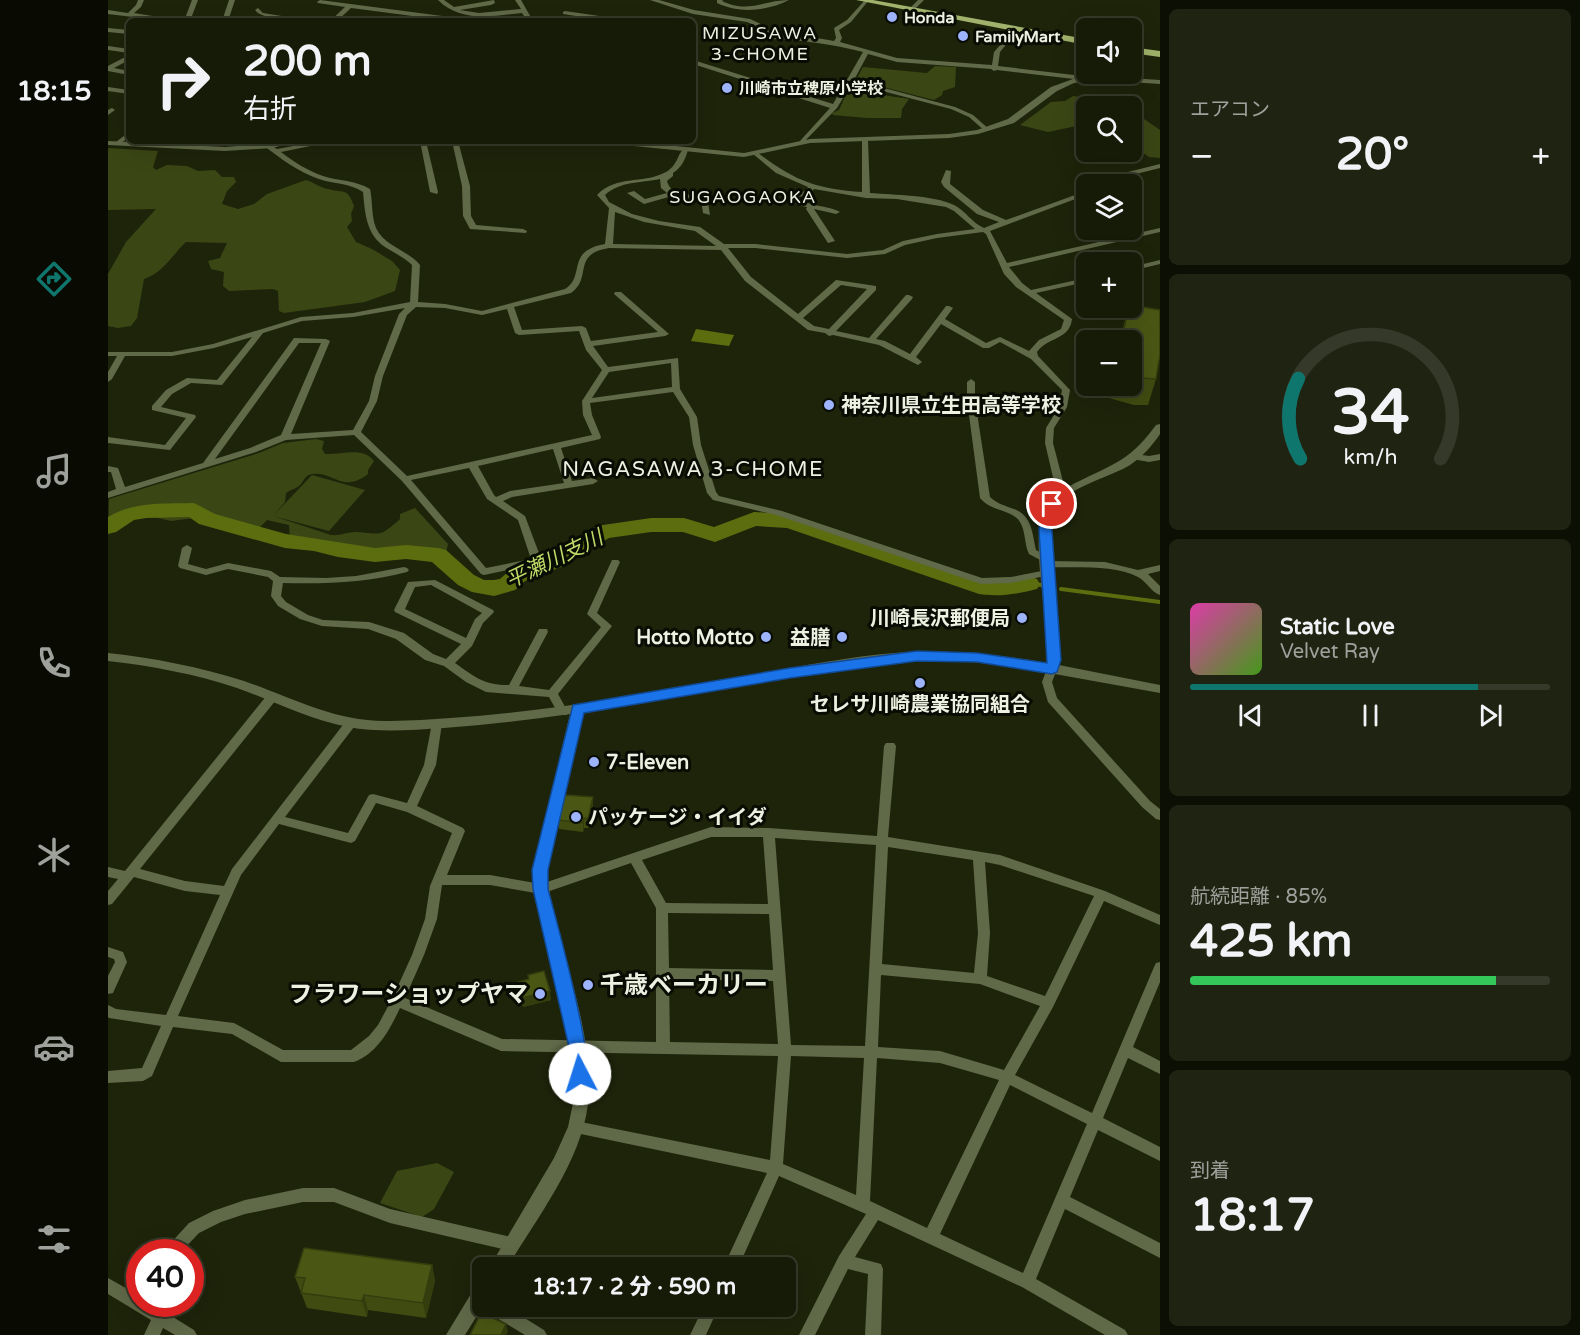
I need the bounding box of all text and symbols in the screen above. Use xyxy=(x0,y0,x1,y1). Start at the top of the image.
place label: Honda xyxy=(904,8,954,28)
marker: Honda xyxy=(885,10,899,24)
map controls xyxy=(1076,18,1142,396)
button: sound xyxy=(1076,18,1142,84)
district label: MIZUSAWA 3-CHOME xyxy=(702,22,818,65)
place label: FamilyMart xyxy=(975,27,1061,47)
marker: FamilyMart xyxy=(956,29,970,43)
text: 200 m xyxy=(243,36,372,87)
icon: right xyxy=(144,42,222,120)
text: 18:15 xyxy=(17,75,91,108)
place label: 川崎市立稗原小学校 xyxy=(739,79,883,99)
marker: 川崎市立稗原小学校 xyxy=(720,81,734,95)
text: 右折 xyxy=(243,93,297,126)
button: search xyxy=(1076,96,1142,162)
text: エアコン xyxy=(1190,98,1270,122)
text: 20° xyxy=(1336,128,1409,182)
text: − xyxy=(1190,137,1214,176)
text: + xyxy=(1531,137,1550,176)
button: layers xyxy=(1076,174,1142,240)
district label: SUGAOGAOKA xyxy=(669,186,817,208)
button: + xyxy=(1076,252,1142,318)
icon: directions xyxy=(33,258,75,300)
button: − xyxy=(1076,330,1142,396)
text: 34 xyxy=(1331,376,1409,451)
place label: 神奈川県立生田高等学校 xyxy=(841,394,1061,418)
marker: 神奈川県立生田高等学校 xyxy=(822,398,836,412)
text: km/h xyxy=(1343,445,1397,471)
icon: music xyxy=(33,450,75,492)
district label: NAGASAWA 3-CHOME xyxy=(562,457,824,482)
pin xyxy=(1026,478,1077,529)
icon: arrive xyxy=(1035,487,1068,520)
water label: 平瀬川支川 xyxy=(502,524,609,594)
place label: 川崎長沢郵便局 xyxy=(870,607,1010,631)
marker: 川崎長沢郵便局 xyxy=(1015,611,1029,625)
text: Static Love xyxy=(1280,614,1395,640)
place label: Hotto Motto xyxy=(636,626,754,650)
place label: 益膳 xyxy=(790,626,830,650)
marker: Hotto Motto xyxy=(759,630,773,644)
marker: 益膳 xyxy=(835,630,849,644)
text: Velvet Ray xyxy=(1280,640,1380,664)
icon: phone xyxy=(33,642,75,684)
marker: セレサ川崎農業協同組合 xyxy=(913,676,927,690)
place label: セレサ川崎農業協同組合 xyxy=(810,693,1030,717)
icon: previous xyxy=(1234,699,1267,732)
icon: pause xyxy=(1354,699,1387,732)
icon: next xyxy=(1474,699,1507,732)
place label: 7-Eleven xyxy=(606,751,689,775)
marker: 7-Eleven xyxy=(587,755,601,769)
place label: パッケージ・イイダ xyxy=(588,806,767,830)
marker: パッケージ・イイダ xyxy=(569,810,583,824)
icon: climate xyxy=(33,834,75,876)
text: 航続距離 · 85% xyxy=(1190,885,1327,909)
text: 425 km xyxy=(1190,915,1352,969)
place label: 千歳ベーカリー xyxy=(600,971,768,1000)
marker: 千歳ベーカリー xyxy=(581,978,595,992)
place label: フラワーショップヤマ xyxy=(288,980,528,1009)
marker: フラワーショップヤマ xyxy=(533,987,547,1001)
icon: car xyxy=(33,1026,75,1068)
position arrow xyxy=(548,1042,612,1106)
text: 到着 xyxy=(1190,1159,1230,1183)
text: 18:17 xyxy=(1190,1189,1315,1243)
icon: filters xyxy=(33,1218,75,1260)
speed limit sign: 40 xyxy=(126,1239,204,1317)
text: 18:17 · 2 分 · 590 m xyxy=(532,1274,736,1300)

